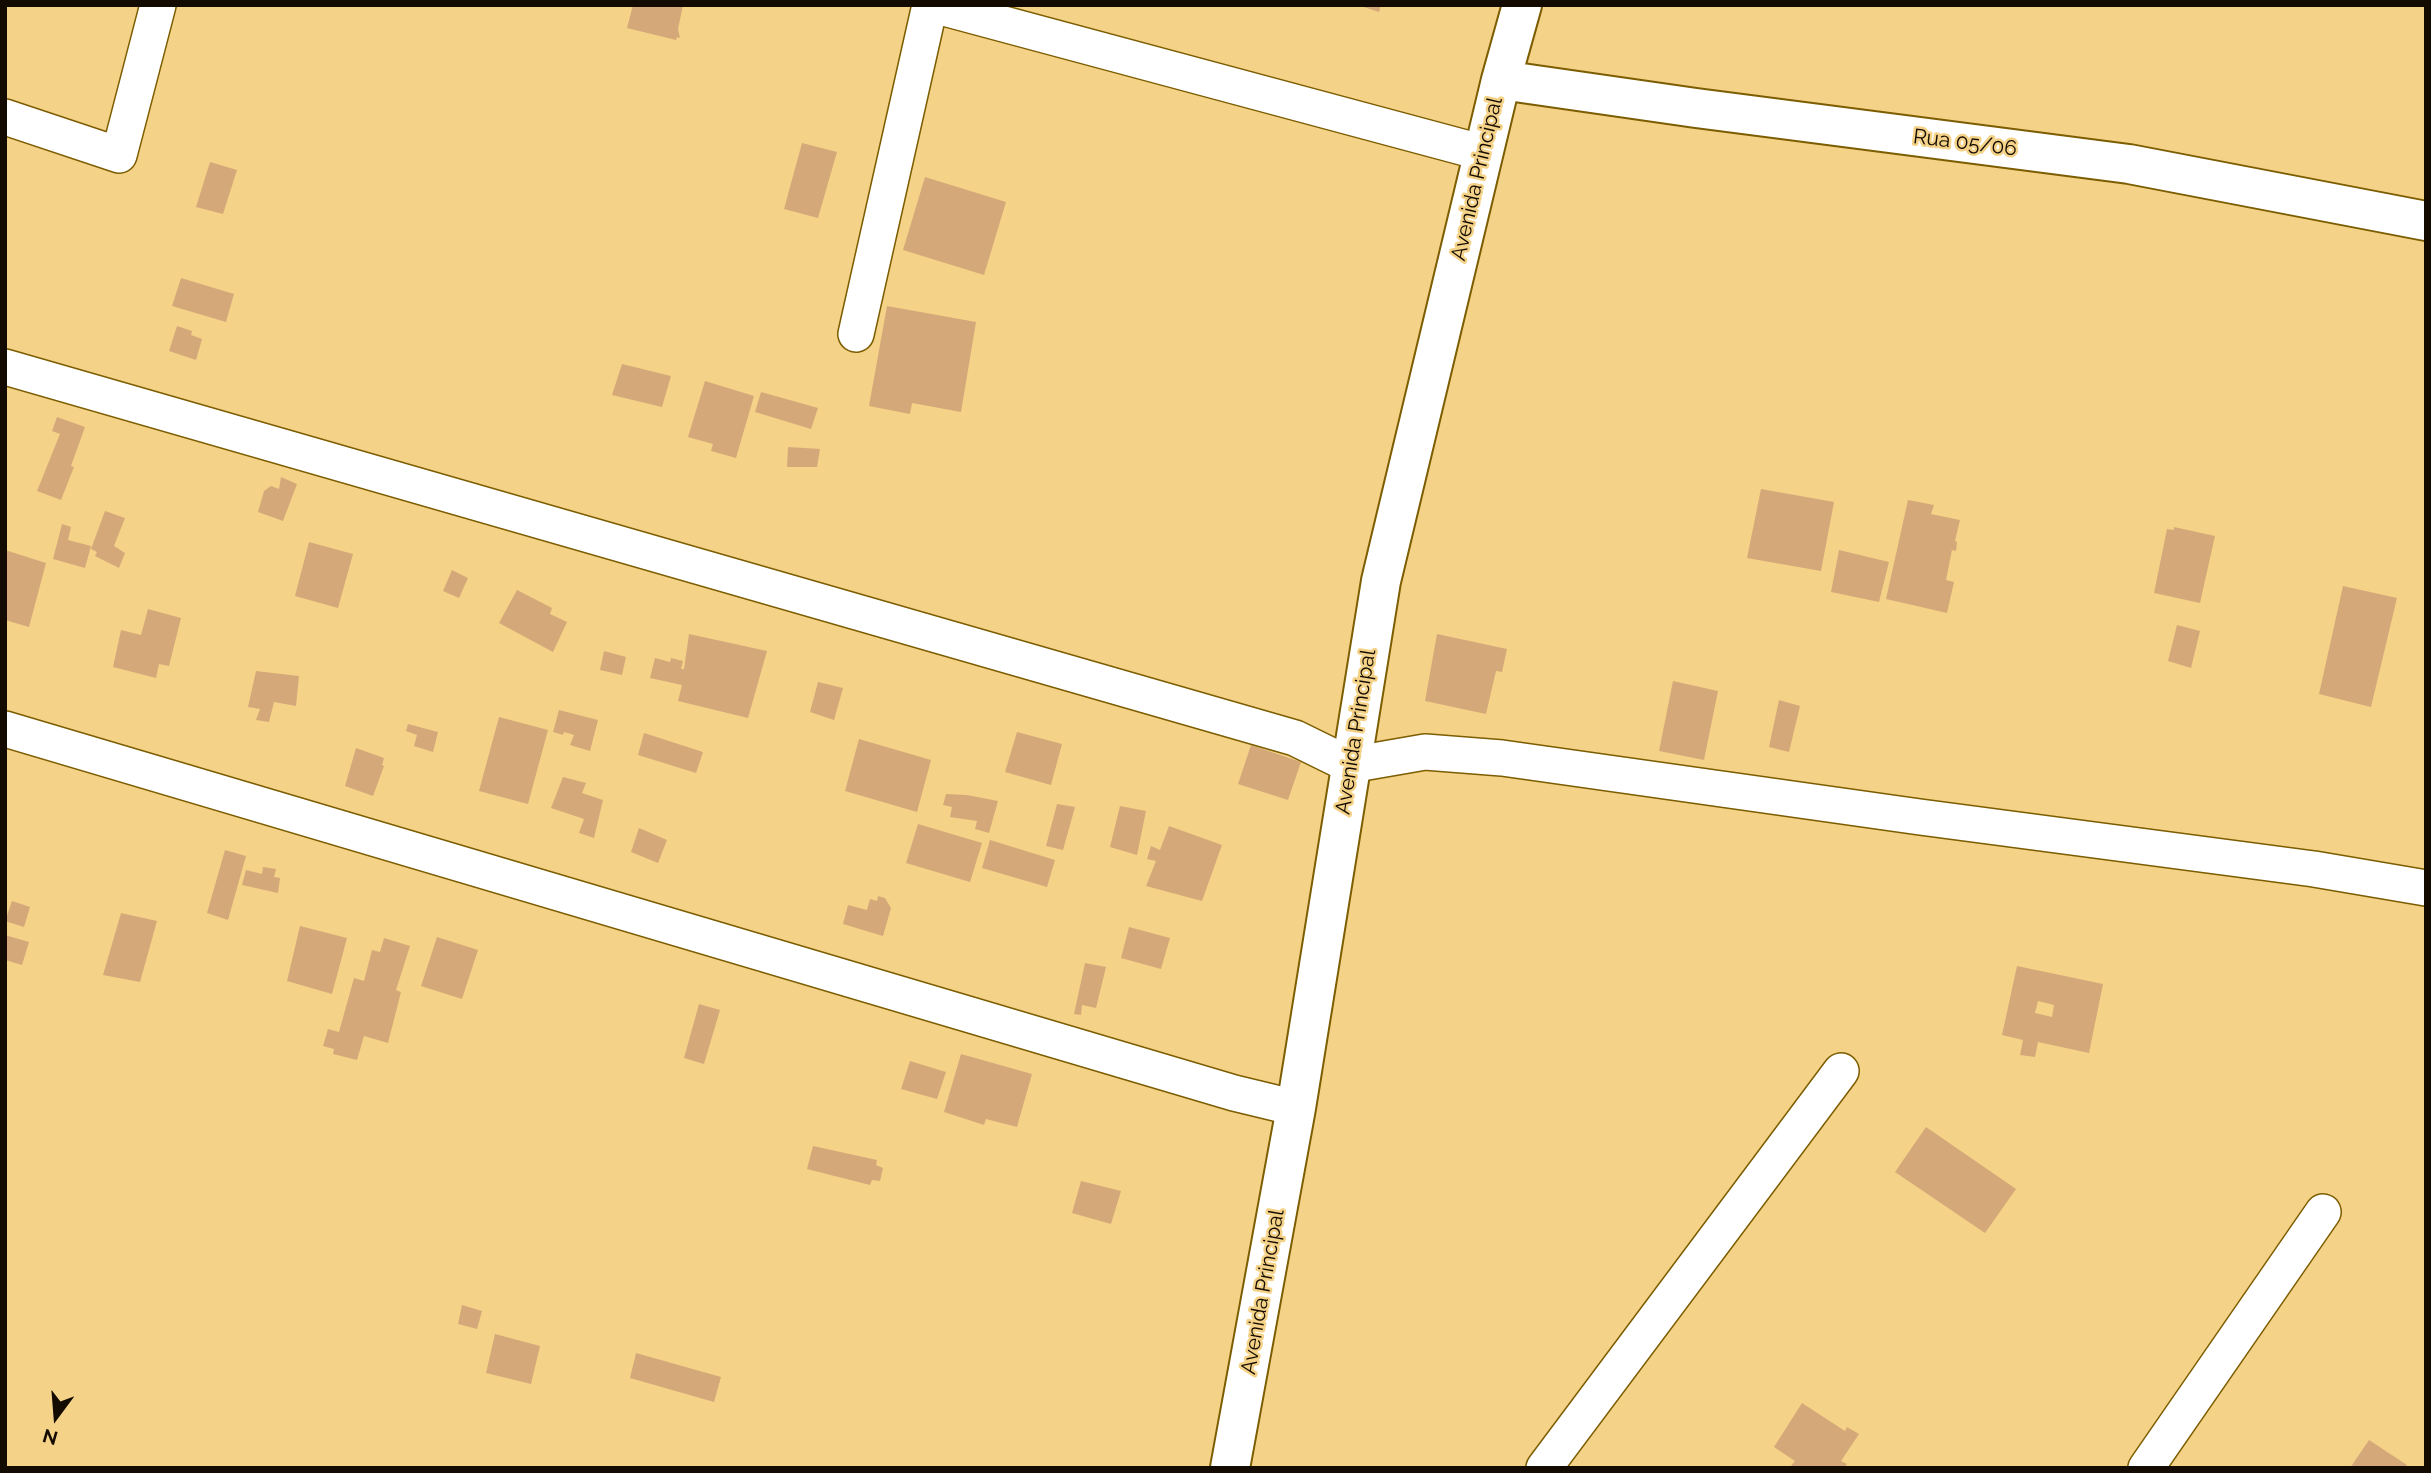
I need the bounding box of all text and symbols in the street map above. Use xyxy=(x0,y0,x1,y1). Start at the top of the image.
street label: Avenida Principal xyxy=(1446,95,1508,263)
street label: Rua 05/06 xyxy=(1912,124,2018,162)
street label: Avenida Principal xyxy=(1331,648,1381,816)
street label: Avenida Principal xyxy=(1236,1208,1290,1376)
north arrow xyxy=(21,1382,91,1452)
text: N xyxy=(40,1425,60,1450)

